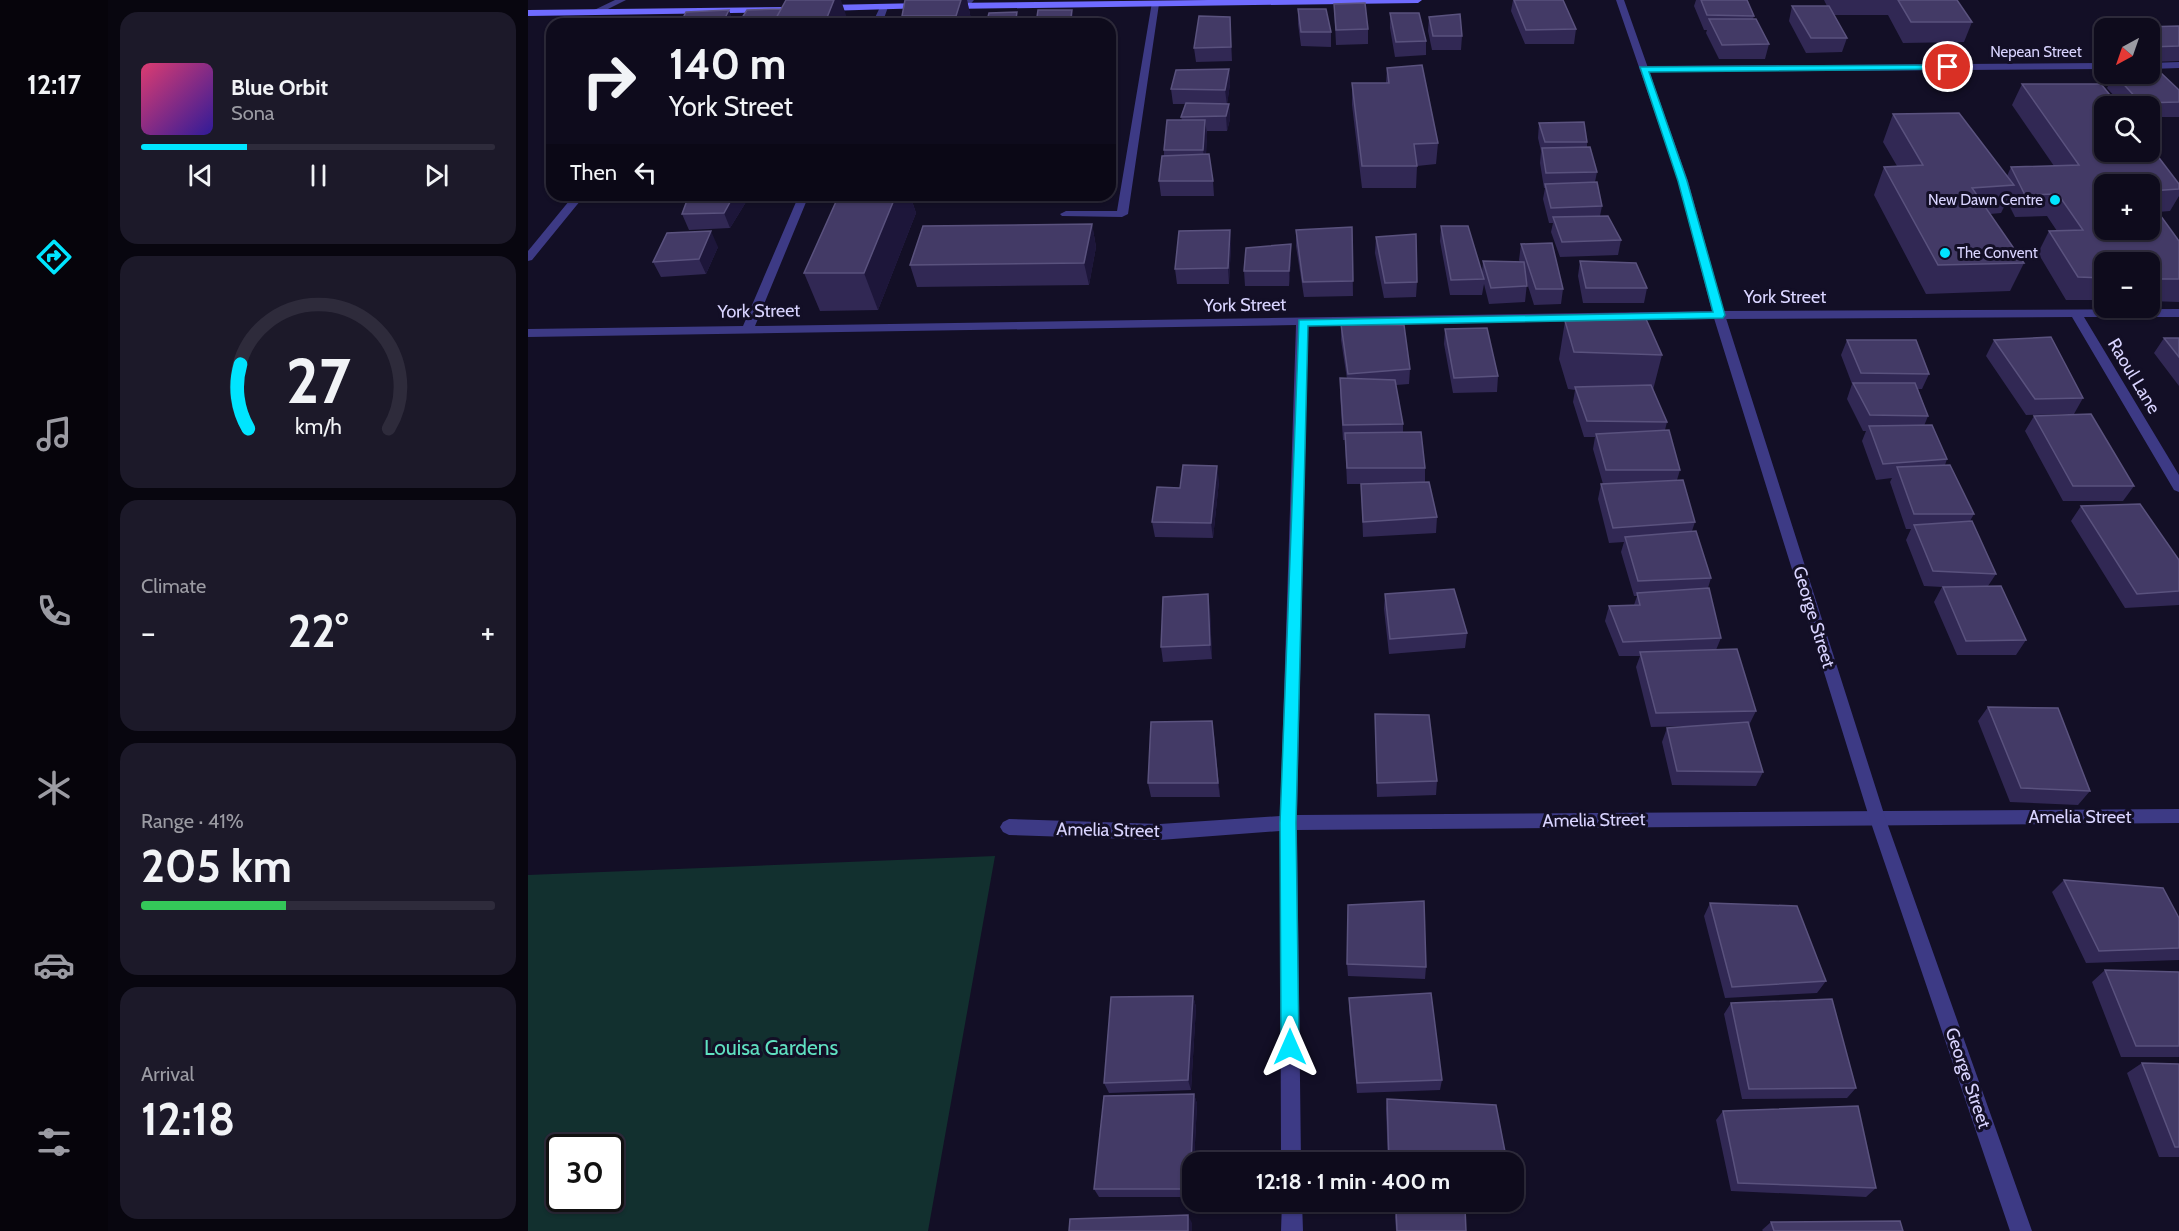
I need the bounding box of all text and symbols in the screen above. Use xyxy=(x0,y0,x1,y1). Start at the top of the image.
north arrow xyxy=(2094,18,2160,84)
map controls xyxy=(2094,18,2160,318)
text: 140 m xyxy=(669,38,786,90)
pin xyxy=(1922,41,1973,92)
icon: right xyxy=(570,42,648,120)
street label: Nepean Street xyxy=(1990,43,2082,61)
icon: arrive xyxy=(1931,50,1964,83)
text: 12:17 xyxy=(27,68,81,101)
text: Blue Orbit xyxy=(231,74,328,101)
text: York Street xyxy=(669,90,793,123)
button: search xyxy=(2094,96,2160,162)
text: Sona xyxy=(231,101,274,125)
icon: left xyxy=(629,156,662,189)
icon: previous xyxy=(184,159,217,192)
icon: pause xyxy=(302,159,335,192)
icon: next xyxy=(420,159,453,192)
text: Then xyxy=(570,159,617,186)
button: + xyxy=(2094,174,2160,240)
place label: New Dawn Centre xyxy=(1928,191,2043,209)
marker: New Dawn Centre xyxy=(2048,193,2062,207)
icon: directions xyxy=(33,236,75,278)
place label: The Convent xyxy=(1957,244,2038,262)
marker: The Convent xyxy=(1938,246,1952,260)
button: − xyxy=(2094,252,2160,318)
street label: York Street xyxy=(1743,286,1826,308)
street label: York Street xyxy=(1202,293,1287,317)
street label: York Street xyxy=(716,299,801,323)
street label: Raoul Lane xyxy=(2103,334,2165,418)
text: 27 xyxy=(286,343,351,419)
icon: music xyxy=(33,413,75,455)
text: km/h xyxy=(295,413,341,439)
street label: George Street xyxy=(1788,563,1840,671)
text: Climate xyxy=(141,574,206,598)
icon: phone xyxy=(33,590,75,632)
text: 22° xyxy=(288,604,348,658)
text: − xyxy=(141,612,156,652)
text: + xyxy=(480,612,495,652)
icon: climate xyxy=(33,767,75,809)
street label: Amelia Street xyxy=(2028,806,2132,828)
street label: Amelia Street xyxy=(1542,808,1646,832)
text: Range · 41% xyxy=(141,809,244,833)
street label: Amelia Street xyxy=(1056,818,1160,842)
text: 205 km xyxy=(141,839,292,893)
icon: car xyxy=(33,944,75,986)
position arrow xyxy=(1258,1015,1322,1079)
street label: George Street xyxy=(1940,1025,1996,1131)
park label: Louisa Gardens xyxy=(704,1035,838,1060)
text: Arrival xyxy=(141,1062,194,1086)
text: 12:18 xyxy=(141,1092,235,1146)
icon: filters xyxy=(33,1121,75,1163)
speed limit sign: 30 xyxy=(546,1134,624,1212)
text: 12:18 · 1 min · 400 m xyxy=(1256,1168,1450,1195)

